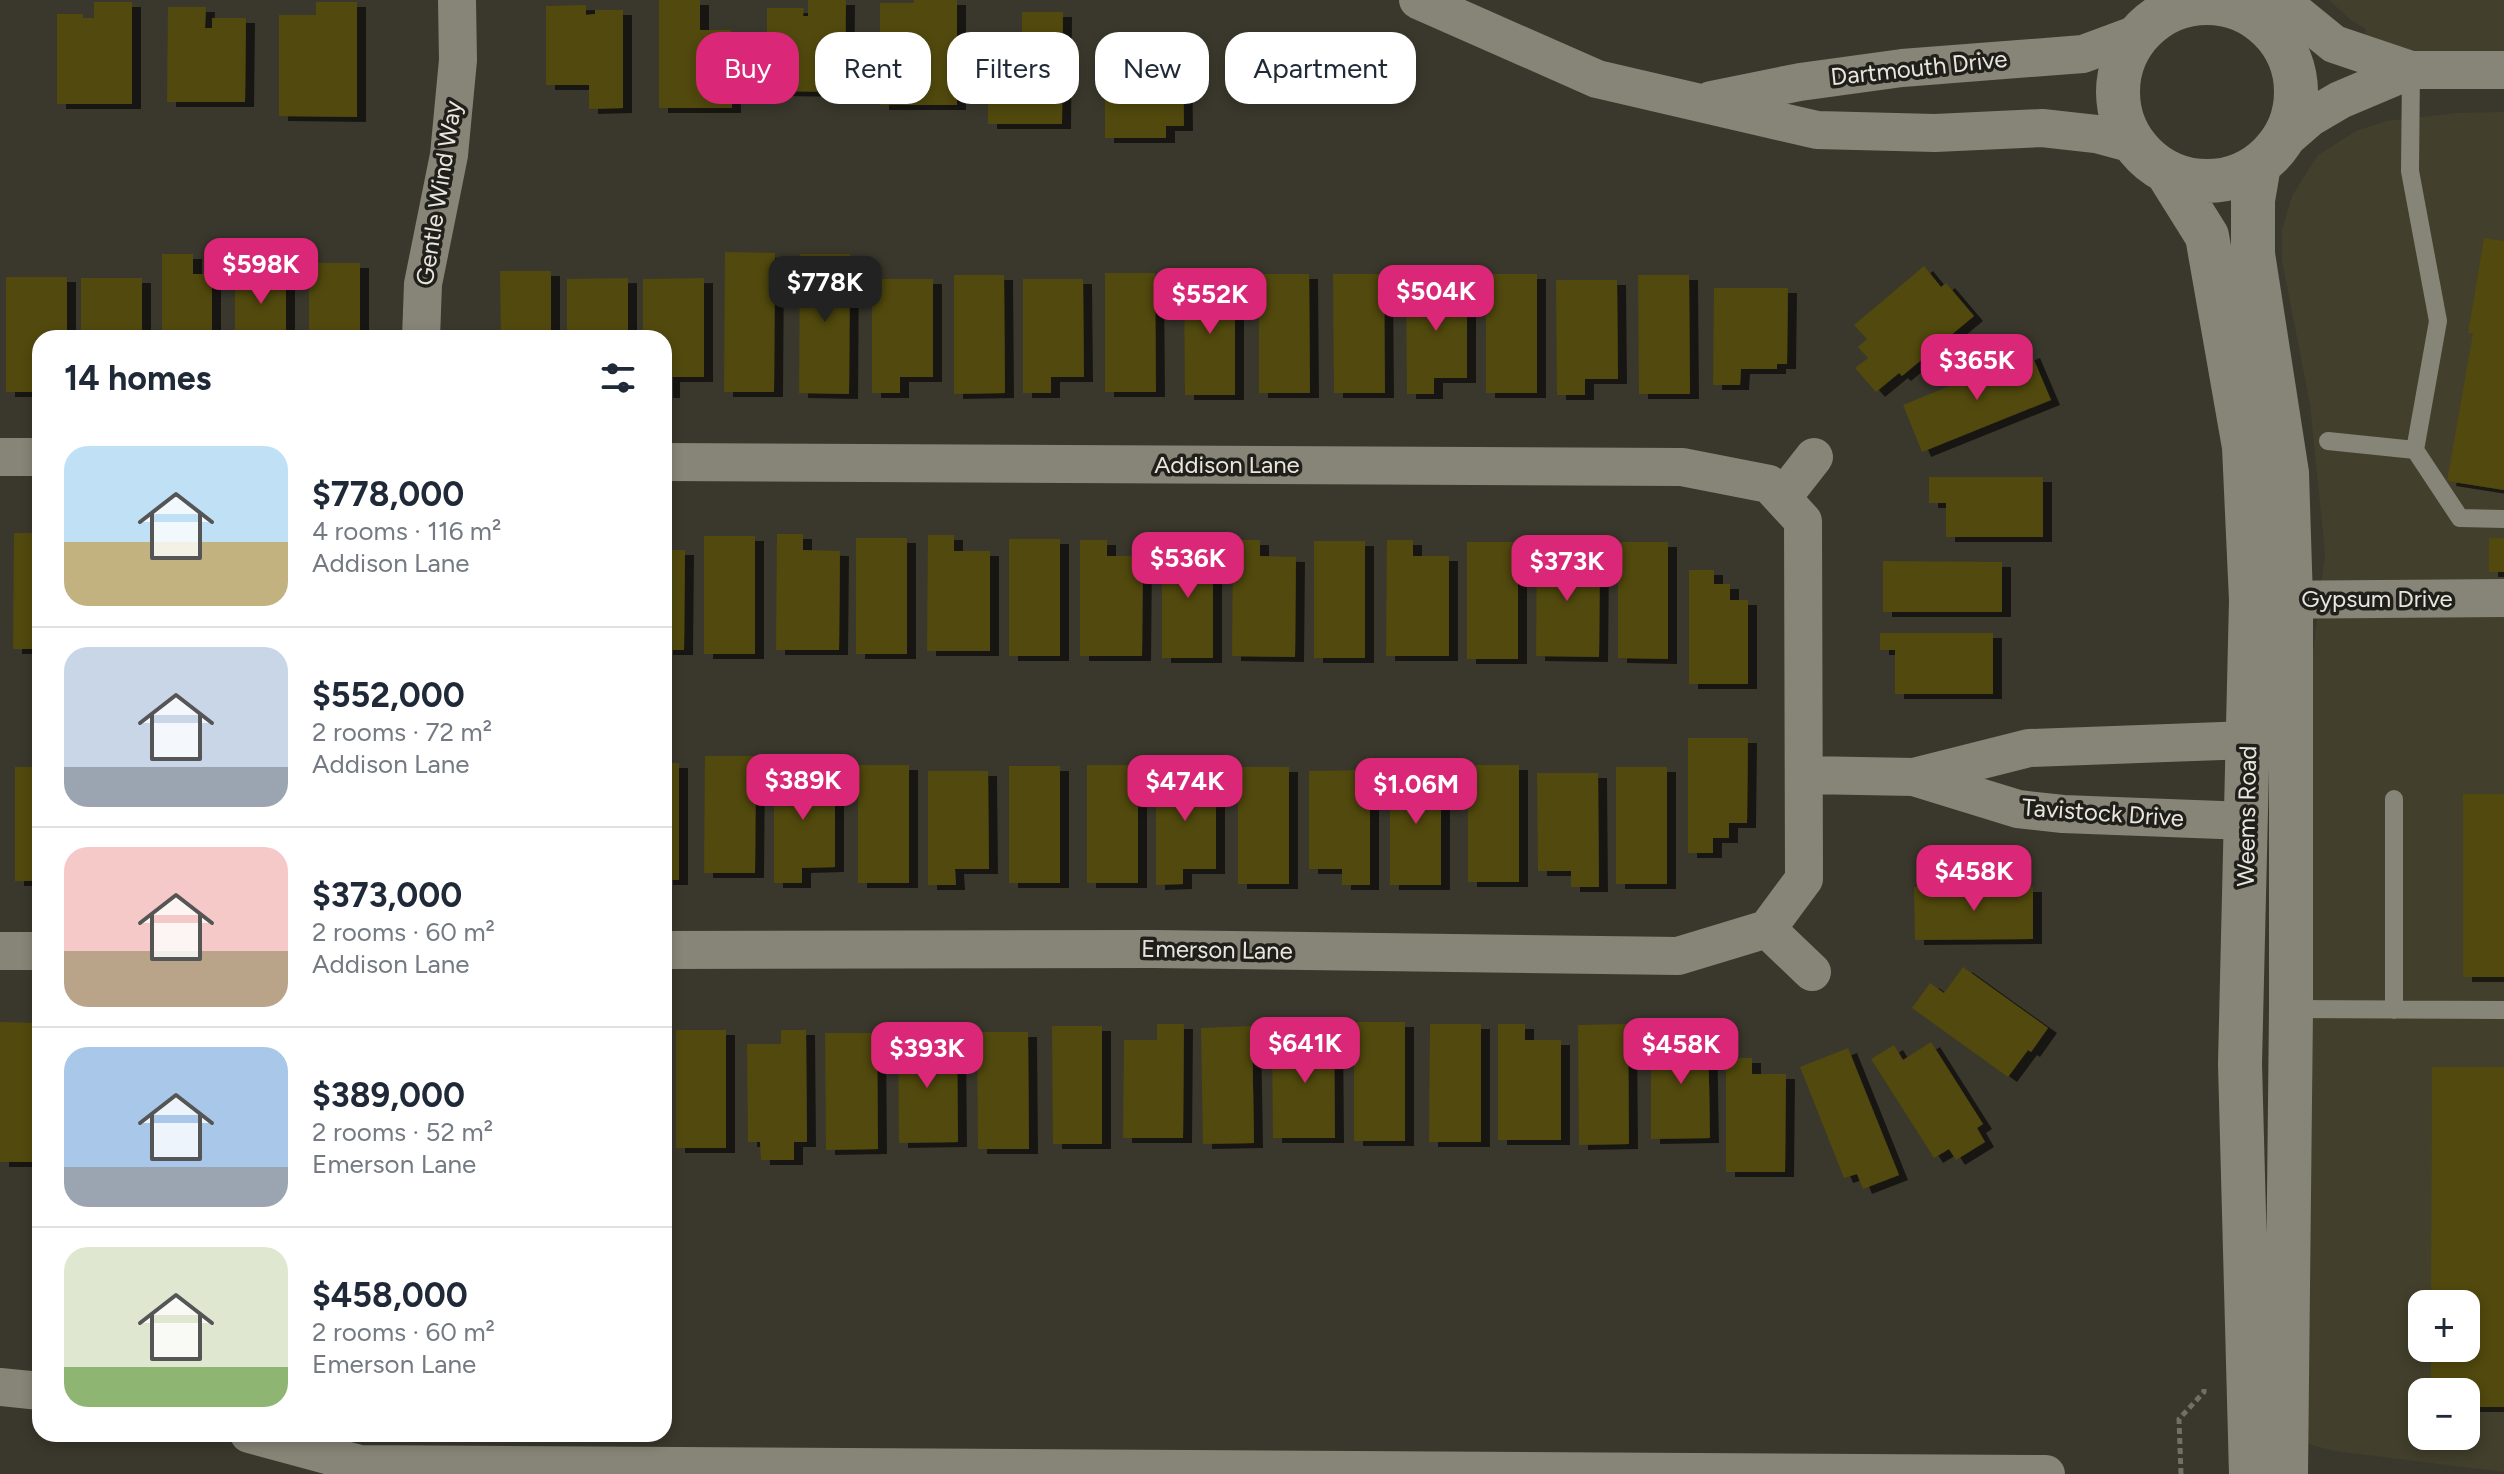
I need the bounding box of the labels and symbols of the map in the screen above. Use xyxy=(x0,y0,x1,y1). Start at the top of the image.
street label: Dartmouth Drive xyxy=(1829,44,2009,91)
street label: Gentle Wind Way xyxy=(410,98,468,287)
pin: $598K xyxy=(205,238,317,306)
pin: $778K xyxy=(769,256,881,324)
pin: $504K xyxy=(1380,265,1492,333)
pin: $552K xyxy=(1154,268,1266,336)
pin: $365K xyxy=(1921,334,2033,402)
street label: Addison Lane xyxy=(1154,450,1300,479)
pin: $536K xyxy=(1132,532,1244,600)
pin: $373K xyxy=(1511,535,1623,603)
street label: Gypsum Drive xyxy=(2301,584,2453,613)
street label: Weems Road xyxy=(2231,745,2262,887)
pin: $389K xyxy=(747,754,859,822)
pin: $474K xyxy=(1129,755,1241,823)
pin: $1.06M xyxy=(1351,758,1481,826)
street label: Tavistock Drive xyxy=(2021,792,2185,833)
pin: $458K xyxy=(1918,845,2030,913)
street label: Emerson Lane xyxy=(1141,934,1293,965)
pin: $641K xyxy=(1249,1017,1361,1085)
pin: $458K xyxy=(1625,1018,1737,1086)
pin: $393K xyxy=(871,1022,983,1090)

